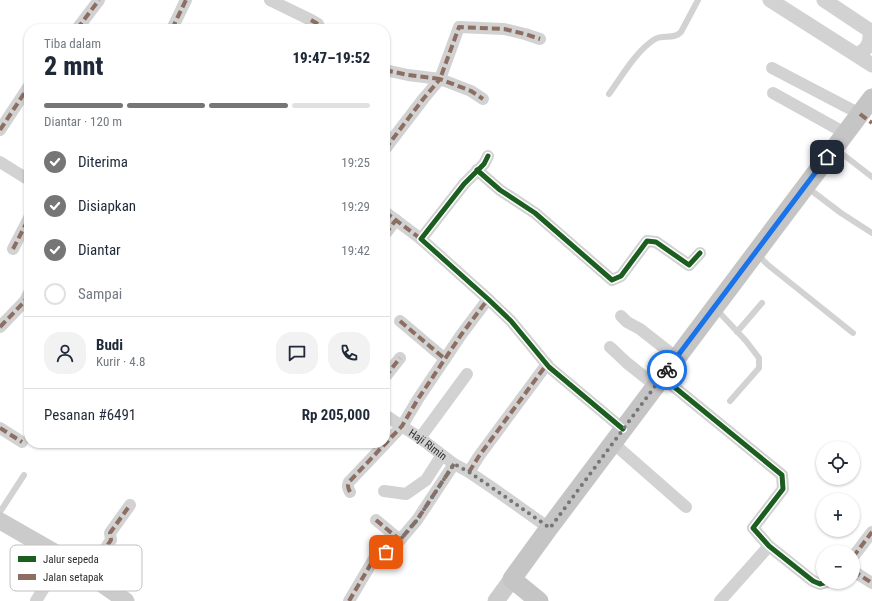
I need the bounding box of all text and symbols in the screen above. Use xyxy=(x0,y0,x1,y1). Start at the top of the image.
text: Tiba dalam xyxy=(44,36,101,51)
text: 19:47–19:52 xyxy=(292,49,370,67)
text: 2 mnt xyxy=(44,51,103,81)
text: Diantar · 120 m xyxy=(44,114,122,129)
pin xyxy=(810,140,844,174)
icon: home xyxy=(816,146,838,168)
icon: check xyxy=(44,151,66,173)
text: Diterima xyxy=(78,153,128,171)
text: 19:25 xyxy=(341,155,370,170)
icon: check xyxy=(44,195,66,217)
text: Disiapkan xyxy=(78,197,136,215)
text: 19:29 xyxy=(341,199,370,214)
icon: check xyxy=(44,239,66,261)
text: Diantar xyxy=(78,241,121,259)
text: 19:42 xyxy=(341,243,370,258)
text: Sampai xyxy=(78,285,122,303)
button: person xyxy=(44,332,86,374)
button: chat xyxy=(276,332,318,374)
button: phone xyxy=(328,332,370,374)
text: Budi xyxy=(96,336,123,354)
courier xyxy=(647,350,687,390)
text: Kurir · 4.8 xyxy=(96,354,146,369)
icon: bike xyxy=(656,359,678,381)
text: Pesanan #6491 xyxy=(44,406,136,424)
text: Rp 205,000 xyxy=(302,406,370,424)
street label: Haji Rimin xyxy=(406,426,449,463)
map controls xyxy=(816,441,860,589)
button: locate xyxy=(816,441,860,485)
button: + xyxy=(816,493,860,537)
pin xyxy=(369,535,403,569)
icon: bag xyxy=(375,541,397,563)
legend xyxy=(10,545,142,591)
button: − xyxy=(816,545,860,589)
text: Jalur sepeda xyxy=(43,553,99,566)
text: Jalan setapak xyxy=(43,571,104,584)

